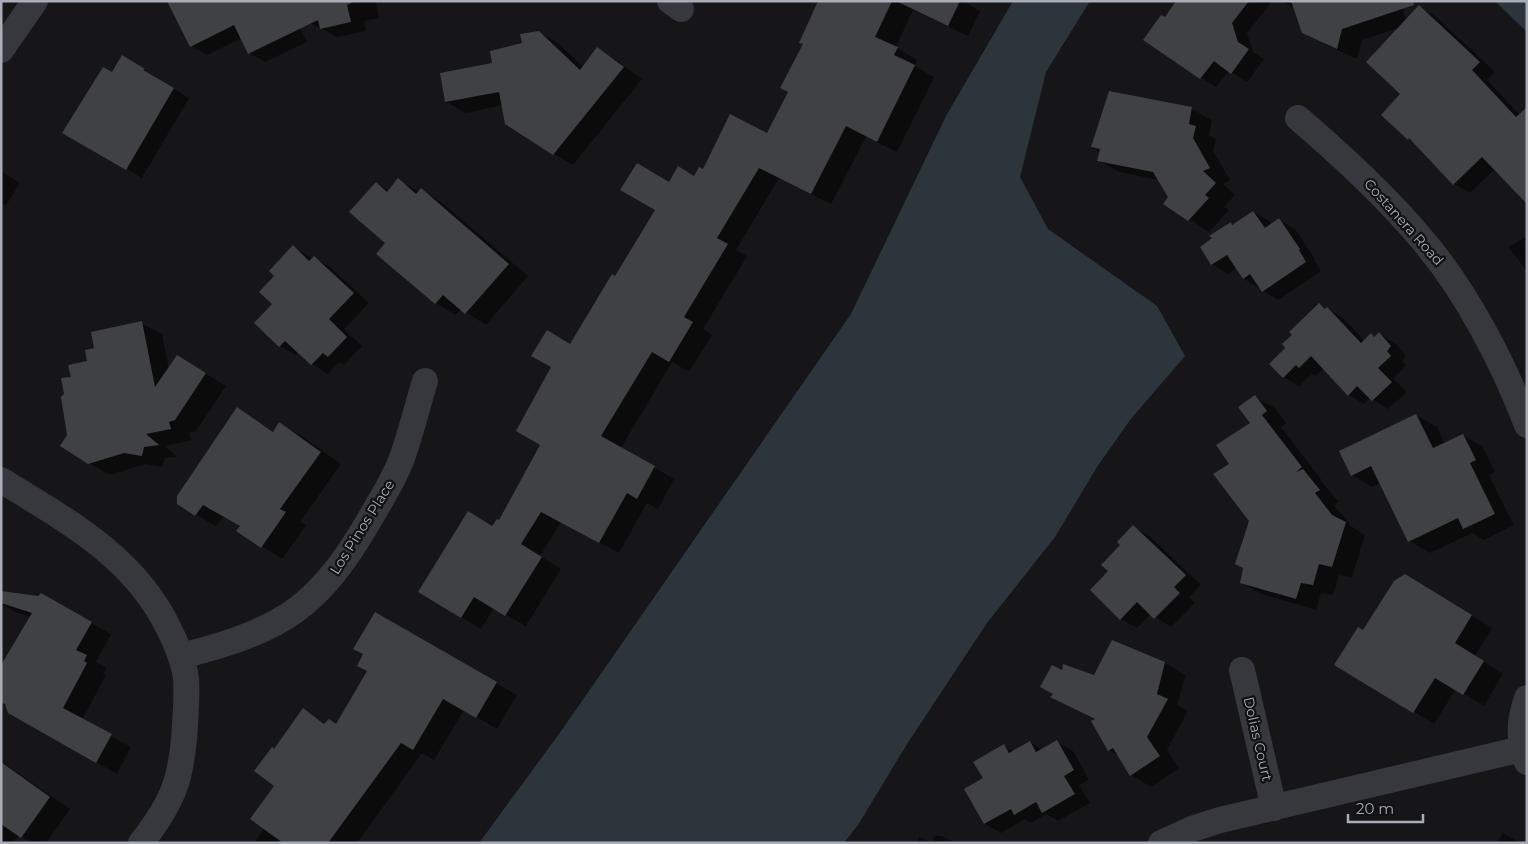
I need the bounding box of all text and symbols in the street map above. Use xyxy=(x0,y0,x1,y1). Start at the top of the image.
street label: Costanera Road xyxy=(1360,175,1448,269)
street label: Los Pinos Place xyxy=(326,476,398,578)
street label: Dolias Court xyxy=(1240,695,1277,783)
scale bar xyxy=(1348,792,1423,824)
text: 20 m xyxy=(1356,799,1394,818)

